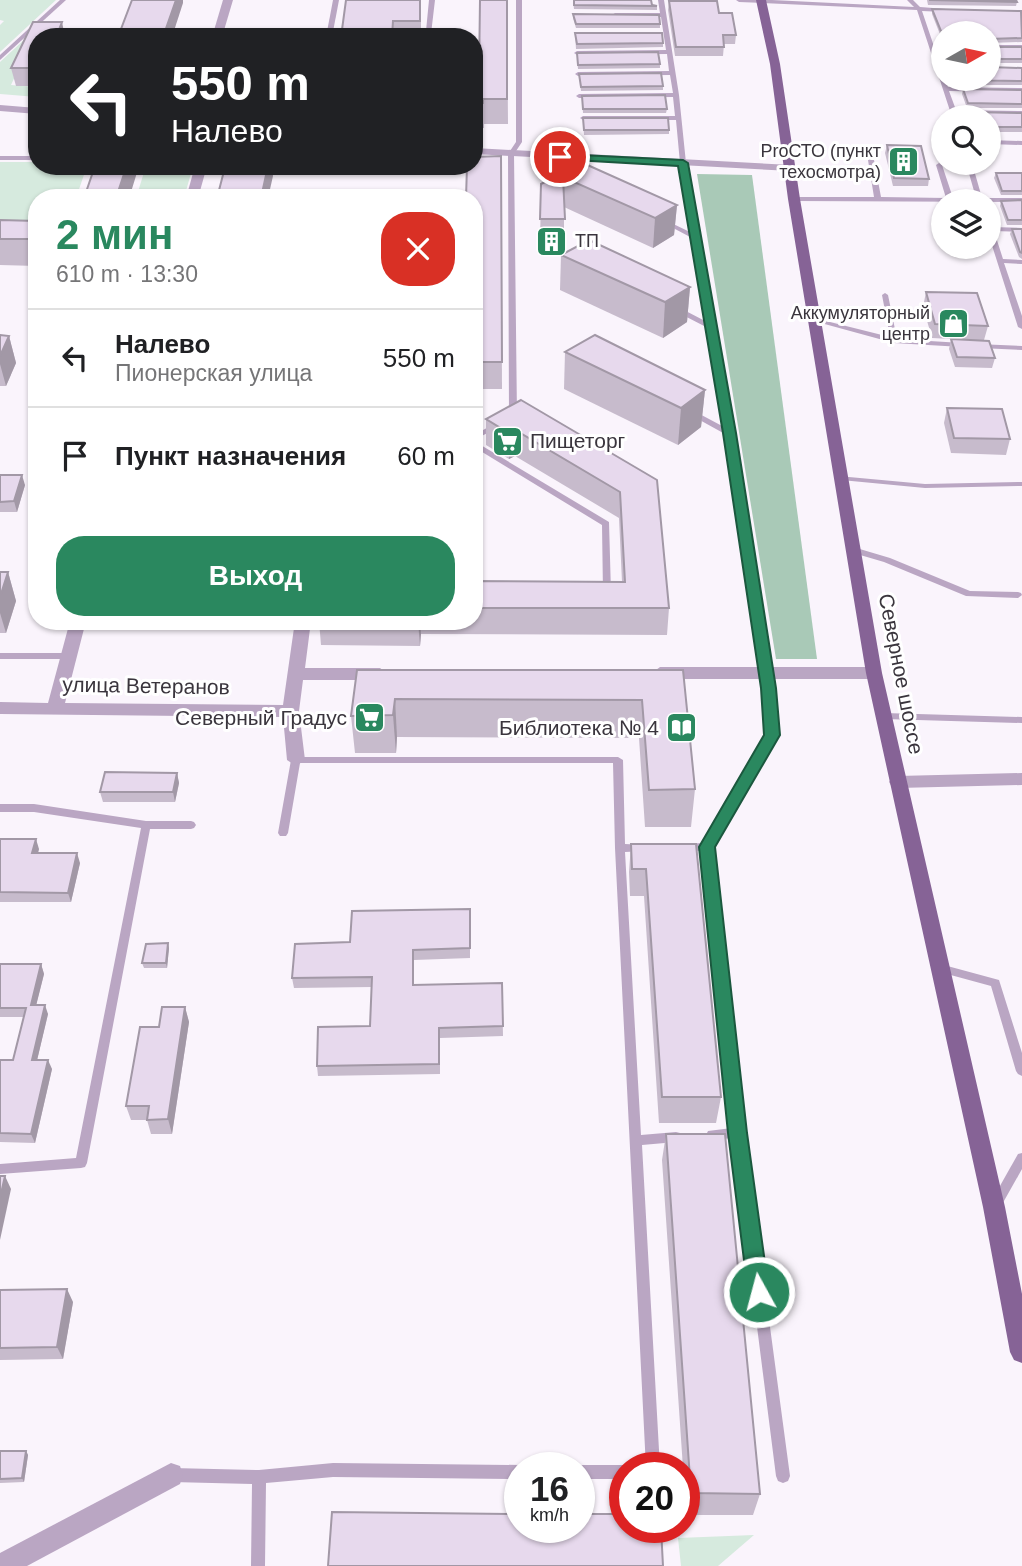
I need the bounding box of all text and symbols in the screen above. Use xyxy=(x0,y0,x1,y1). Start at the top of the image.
north arrow xyxy=(931,21,1001,91)
map controls xyxy=(931,21,1001,259)
icon: left xyxy=(56,56,147,147)
text: 550 m xyxy=(171,56,310,110)
button: search xyxy=(931,105,1001,175)
text: Налево xyxy=(171,113,283,149)
pin xyxy=(530,127,590,187)
icon: arrive xyxy=(541,138,579,176)
place label: ProСТО (пункт техосмотра) xyxy=(760,141,881,182)
building icon: ProСТО (пункт техосмотра) xyxy=(887,144,921,178)
button: layers xyxy=(931,189,1001,259)
text: 2 мин xyxy=(56,211,173,258)
button: close xyxy=(381,212,455,286)
building icon: ТП xyxy=(535,224,569,258)
place label: ТП xyxy=(575,231,599,251)
text: 610 m · 13:30 xyxy=(56,261,198,287)
place label: Аккумуляторный центр xyxy=(791,303,930,344)
shop icon: Аккумуляторный центр xyxy=(936,306,970,340)
text: Налево xyxy=(115,329,210,359)
icon: left xyxy=(56,339,94,377)
text: 550 m xyxy=(383,343,455,373)
text: Пионерская улица xyxy=(115,360,312,386)
supermarket icon: Пищеторг xyxy=(490,424,524,458)
place label: Пищеторг xyxy=(530,429,626,452)
icon: arrive xyxy=(56,437,94,475)
text: Пункт назначения xyxy=(115,441,346,471)
text: 60 m xyxy=(397,441,455,471)
button: Выход xyxy=(56,536,455,616)
street label: Северное шоссе xyxy=(875,592,928,756)
street label: улица Ветеранов xyxy=(62,673,230,698)
supermarket icon: Северный Градус xyxy=(353,701,387,735)
place label: Северный Градус xyxy=(175,706,347,729)
library icon: Библиотека № 4 xyxy=(665,711,699,745)
place label: Библиотека № 4 xyxy=(499,716,659,739)
position arrow xyxy=(722,1255,796,1329)
speed limit sign: 20 xyxy=(609,1452,700,1543)
text: 16 xyxy=(530,1469,569,1508)
text: km/h xyxy=(530,1505,569,1525)

